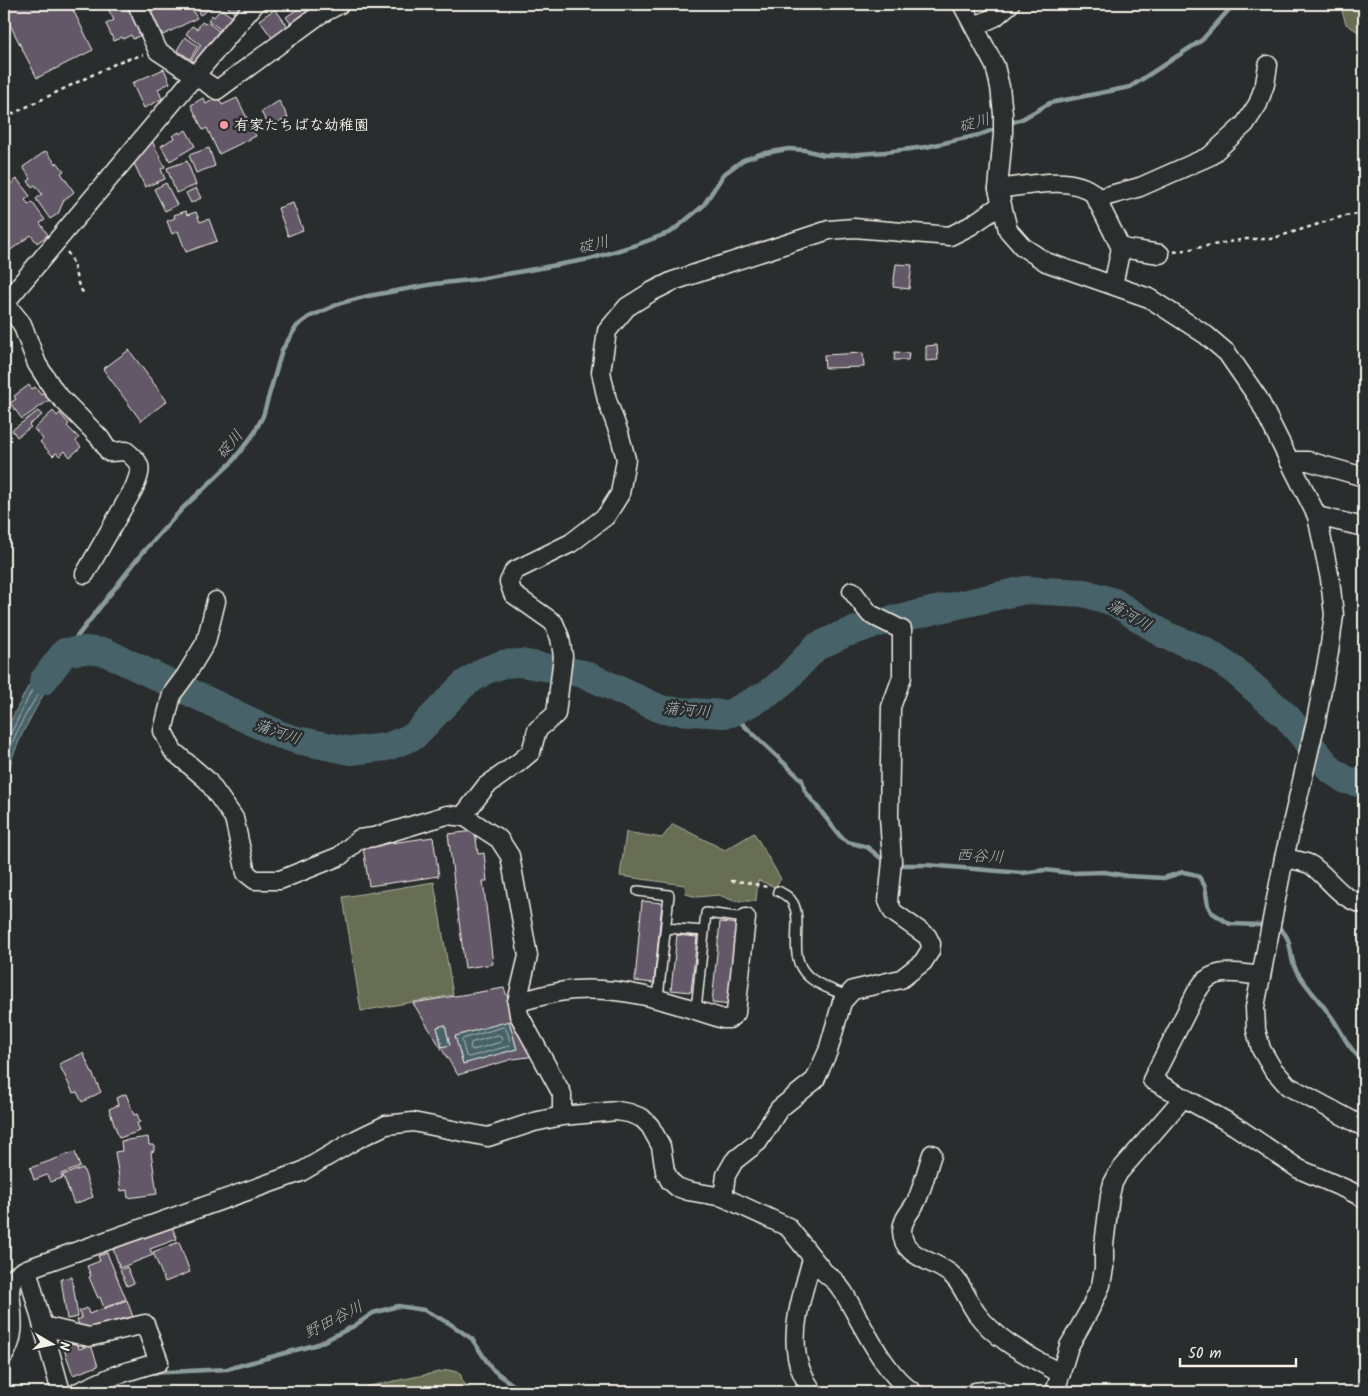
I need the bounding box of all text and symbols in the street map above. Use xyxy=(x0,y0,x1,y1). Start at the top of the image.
water label: 碇川 xyxy=(956,107,993,140)
place label: 有家たちばな幼稚園 xyxy=(234,114,369,138)
marker: 有家たちばな幼稚園 xyxy=(218,119,230,131)
water label: 碇川 xyxy=(575,229,612,261)
water label: 碇川 xyxy=(210,425,250,465)
water label: 蒲河川 xyxy=(1102,592,1156,638)
water label: 蒲河川 xyxy=(662,696,712,725)
water label: 蒲河川 xyxy=(251,713,304,752)
water label: 西谷川 xyxy=(955,843,1005,870)
water label: 野田谷川 xyxy=(299,1295,368,1346)
north arrow xyxy=(28,1318,78,1368)
scale bar xyxy=(1180,1336,1297,1368)
text: N xyxy=(52,1340,75,1352)
text: 50 m xyxy=(1188,1342,1222,1366)

